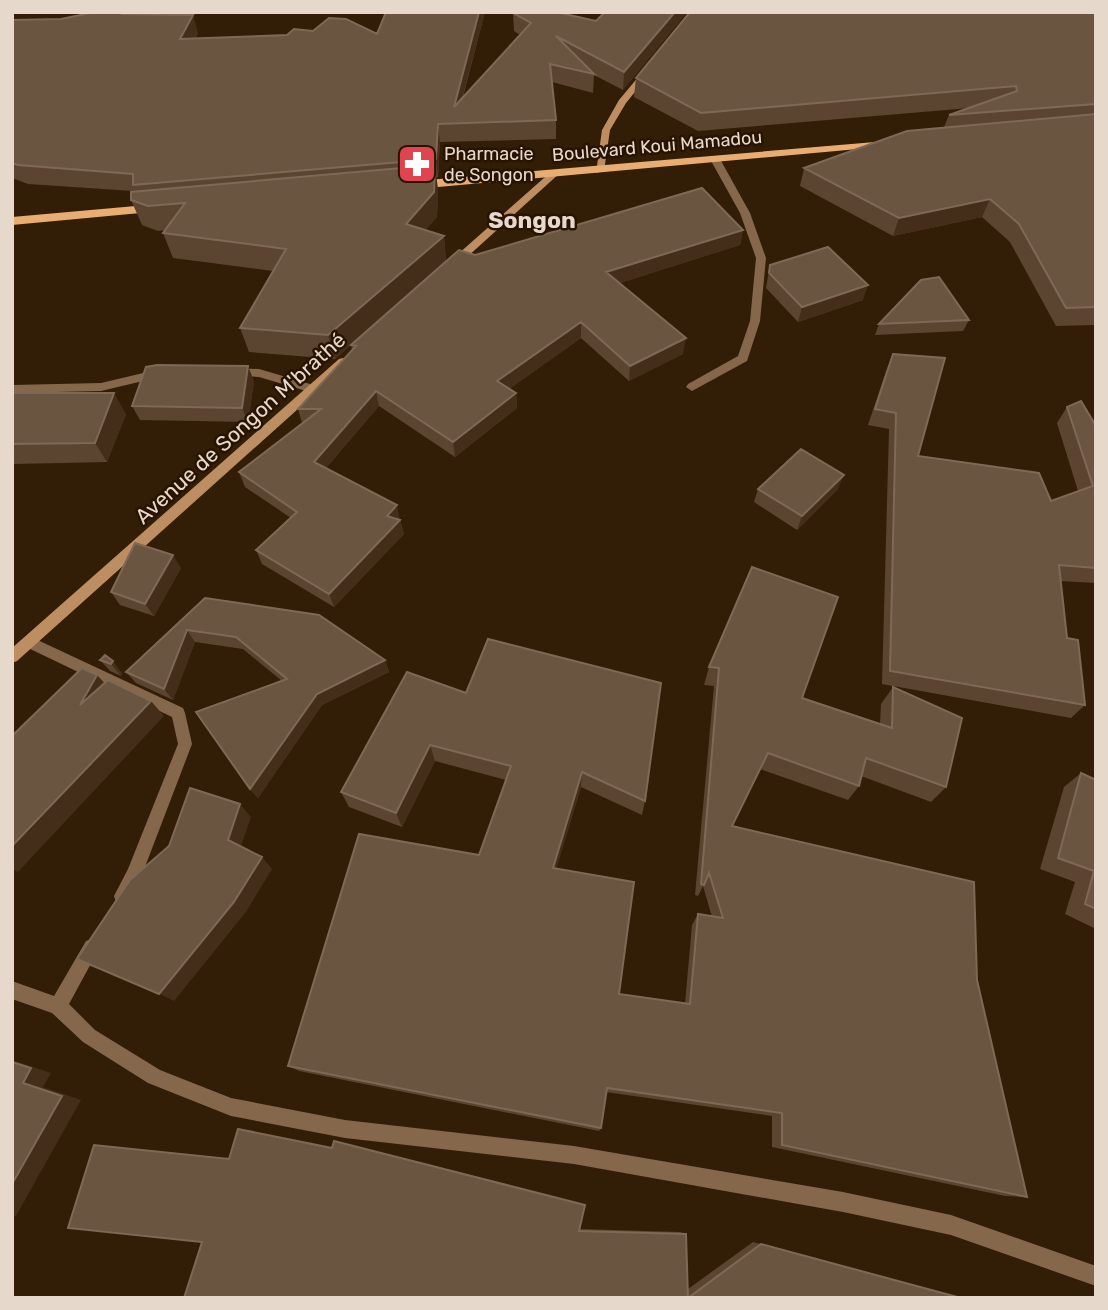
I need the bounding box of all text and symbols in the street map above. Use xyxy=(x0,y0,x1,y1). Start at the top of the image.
street label: Boulevard Koui Mamadou xyxy=(551,126,763,166)
pharmacy icon: Pharmacie de Songon xyxy=(396,143,438,185)
place label: Pharmacie de Songon xyxy=(444,143,534,186)
district label: Songon xyxy=(488,206,576,234)
street label: Avenue de Songon M'brathé xyxy=(130,327,350,529)

